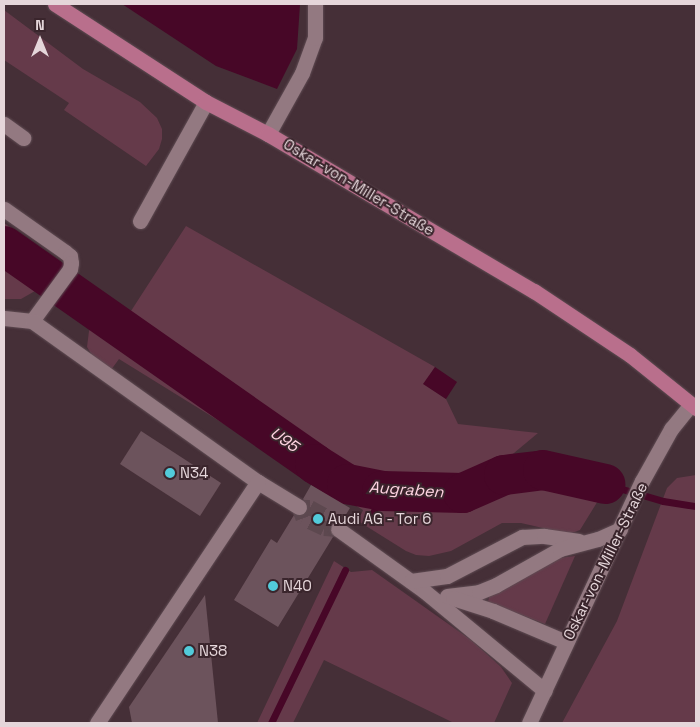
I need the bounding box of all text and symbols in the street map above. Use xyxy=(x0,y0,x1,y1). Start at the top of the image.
north arrow xyxy=(15,15,65,65)
text: N xyxy=(35,16,45,34)
street label: Oskar-von-Miller-Straße xyxy=(280,135,438,239)
water label: U95 xyxy=(266,424,302,456)
place label: N34 xyxy=(180,464,208,482)
marker: N34 xyxy=(164,467,176,479)
water label: Augraben xyxy=(368,478,444,502)
street label: Oskar-von-Miller-Straße xyxy=(559,479,651,643)
place label: Audi AG - Tor 6 xyxy=(328,510,433,528)
marker: Audi AG - Tor 6 xyxy=(312,513,324,525)
place label: N40 xyxy=(283,577,312,595)
marker: N40 xyxy=(267,580,279,592)
place label: N38 xyxy=(199,642,227,660)
marker: N38 xyxy=(183,645,195,657)

